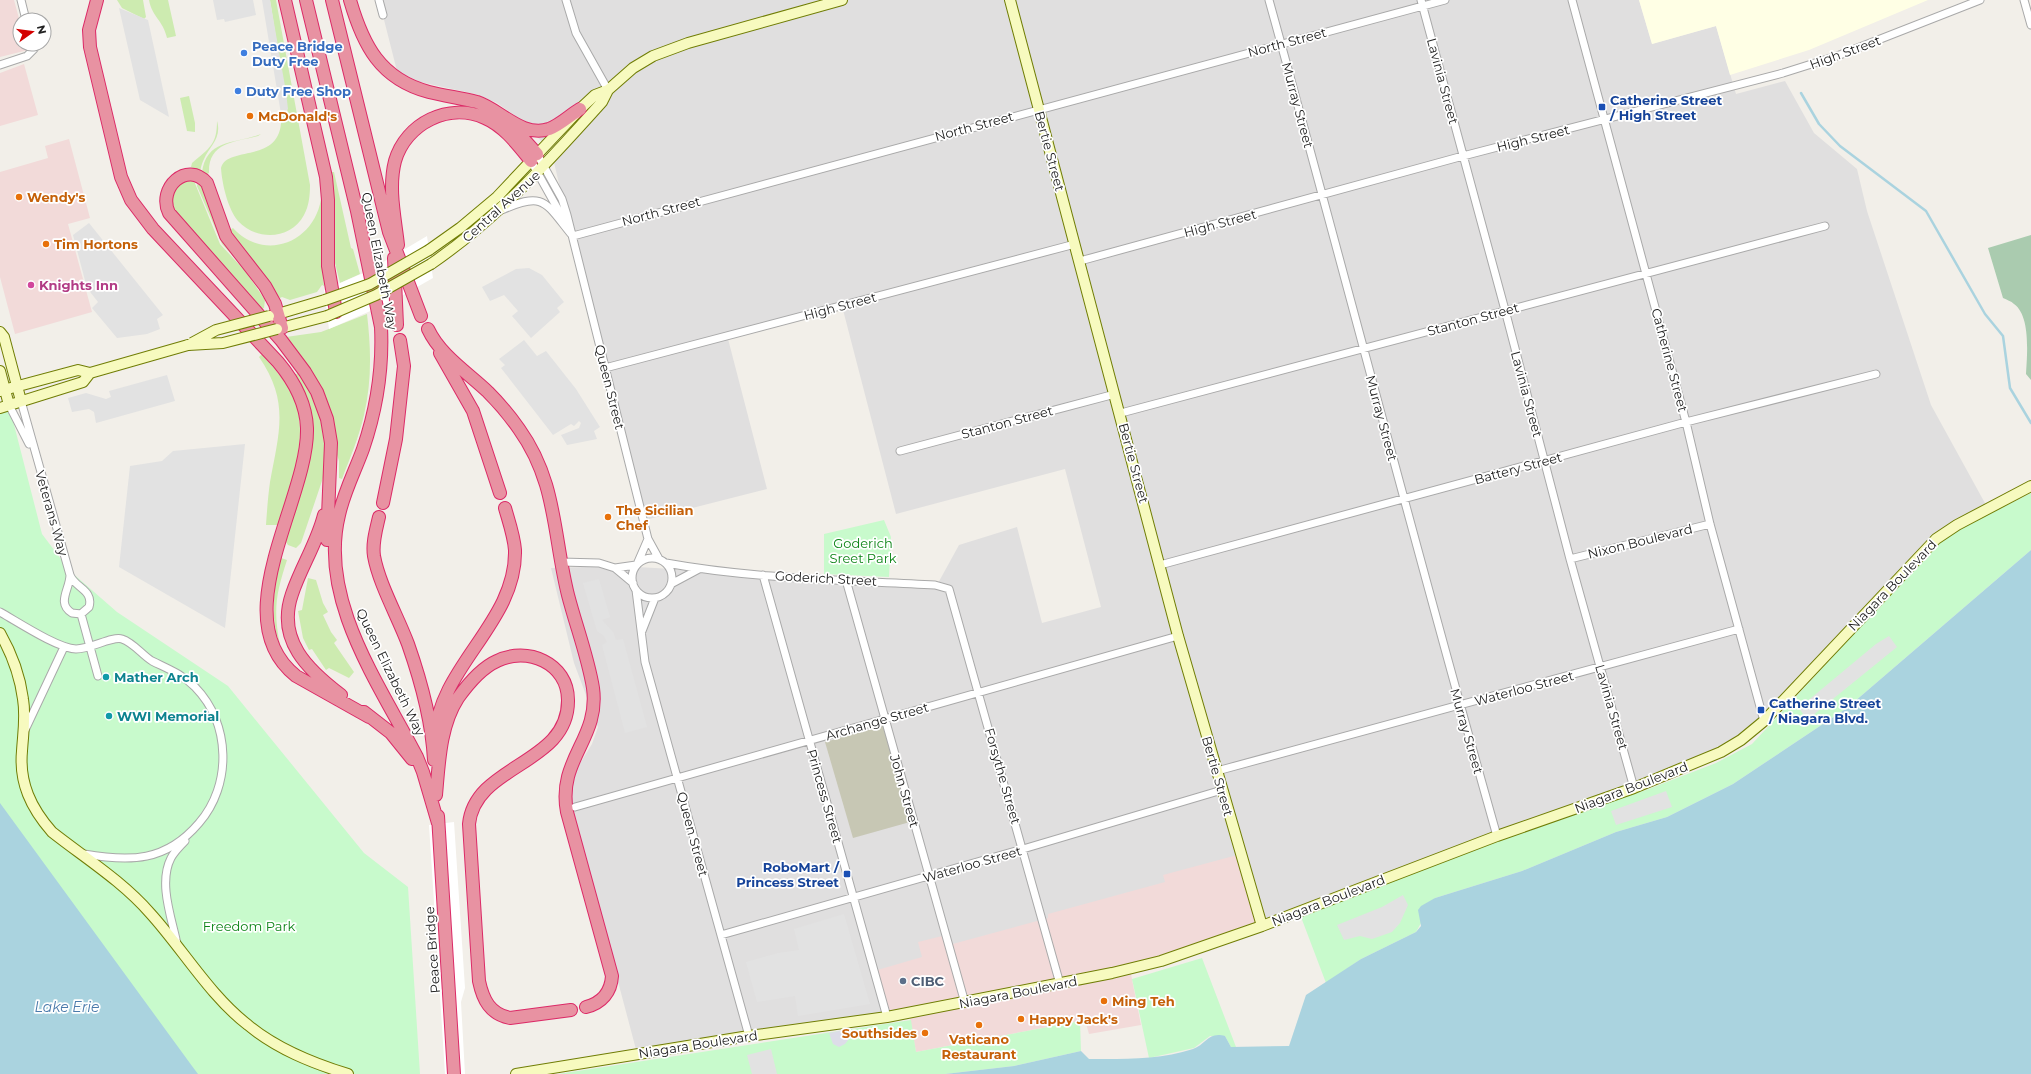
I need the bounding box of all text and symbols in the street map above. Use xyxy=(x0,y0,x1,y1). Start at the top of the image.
north arrow xyxy=(12,12,52,52)
text: N xyxy=(34,24,50,36)
street label: North Street xyxy=(1246,24,1328,60)
street label: High Street xyxy=(1807,32,1883,72)
street label: Lavinia Street xyxy=(1424,36,1462,126)
place label: Peace Bridge Duty Free xyxy=(252,38,343,69)
marker: Peace Bridge Duty Free xyxy=(239,48,249,58)
street label: Murray Street xyxy=(1279,60,1317,150)
place label: Duty Free Shop xyxy=(246,83,351,99)
marker: Duty Free Shop xyxy=(233,86,243,96)
place label: Catherine Street / High Street xyxy=(1609,92,1723,123)
marker: Catherine Street / High Street xyxy=(1597,102,1607,112)
place label: McDonald's xyxy=(258,108,337,124)
street label: North Street xyxy=(933,108,1015,144)
street label: Bertie Street xyxy=(1032,109,1068,193)
marker: McDonald's xyxy=(245,111,255,121)
street label: High Street xyxy=(1495,121,1571,155)
street label: Central Avenue xyxy=(459,167,543,245)
place label: Wendy's xyxy=(27,189,85,205)
street label: Queen Elizabeth Way xyxy=(359,191,401,332)
marker: Wendy's xyxy=(14,192,24,202)
street label: North Street xyxy=(620,193,702,229)
street label: High Street xyxy=(1182,206,1258,240)
place label: Tim Hortons xyxy=(54,236,138,252)
marker: Tim Hortons xyxy=(41,239,51,249)
place label: Knights Inn xyxy=(39,277,118,293)
marker: Knights Inn xyxy=(26,280,36,290)
street label: High Street xyxy=(802,289,878,323)
street label: Stanton Street xyxy=(1425,299,1521,339)
street label: Catherine Street xyxy=(1648,306,1692,414)
street label: Queen Street xyxy=(592,343,628,431)
street label: Lavinia Street xyxy=(1508,349,1546,439)
street label: Murray Street xyxy=(1363,373,1401,463)
street label: Stanton Street xyxy=(959,402,1055,442)
street label: Bertie Street xyxy=(1116,421,1152,505)
street label: Battery Street xyxy=(1472,449,1564,487)
street label: Veterans Way xyxy=(32,468,72,559)
place label: The Sicilian Chef xyxy=(616,502,694,533)
marker: The Sicilian Chef xyxy=(603,512,613,522)
street label: Nixon Boulevard xyxy=(1586,520,1694,562)
park label: Goderich Sreet Park xyxy=(829,535,897,566)
street label: Niagara Boulevard xyxy=(1844,536,1940,634)
street label: Goderich Street xyxy=(775,567,877,589)
street label: Queen Elizabeth Way xyxy=(353,606,429,739)
street label: Lavinia Street xyxy=(1592,662,1632,752)
street label: Waterloo Street xyxy=(1473,667,1575,709)
place label: Mather Arch xyxy=(114,669,199,685)
marker: Mather Arch xyxy=(101,672,111,682)
street label: Murray Street xyxy=(1447,686,1487,776)
place label: Catherine Street / Niagara Blvd. xyxy=(1768,695,1882,726)
street label: Archange Street xyxy=(824,699,930,743)
marker: Catherine Street / Niagara Blvd. xyxy=(1756,705,1766,715)
place label: WWI Memorial xyxy=(117,708,219,724)
marker: WWI Memorial xyxy=(104,711,114,721)
street label: Forsythe Street xyxy=(982,726,1024,826)
street label: Bertie Street xyxy=(1199,734,1237,818)
street label: Princess Street xyxy=(804,747,846,845)
street label: John Street xyxy=(887,752,923,829)
street label: Niagara Boulevard xyxy=(1572,758,1690,816)
street label: Queen Street xyxy=(674,790,712,878)
street label: Waterloo Street xyxy=(921,842,1023,886)
place label: RoboMart / Princess Street xyxy=(736,859,840,890)
marker: RoboMart / Princess Street xyxy=(842,869,852,879)
street label: Niagara Boulevard xyxy=(1269,871,1387,929)
street label: Peace Bridge xyxy=(421,906,443,994)
park label: Freedom Park xyxy=(203,918,296,934)
place label: CIBC xyxy=(911,973,945,989)
street label: Niagara Boulevard xyxy=(957,973,1079,1011)
marker: CIBC xyxy=(898,976,908,986)
place label: Ming Teh xyxy=(1112,993,1175,1009)
marker: Ming Teh xyxy=(1099,996,1109,1006)
water label: Lake Erie xyxy=(35,998,99,1016)
place label: Happy Jack's xyxy=(1029,1011,1118,1027)
marker: Happy Jack's xyxy=(1016,1014,1026,1024)
marker: Vaticano Restaurant xyxy=(974,1020,984,1030)
place label: Southsides xyxy=(842,1025,917,1041)
street label: Niagara Boulevard xyxy=(637,1027,759,1061)
marker: Southsides xyxy=(920,1028,930,1038)
place label: Vaticano Restaurant xyxy=(942,1031,1017,1062)

